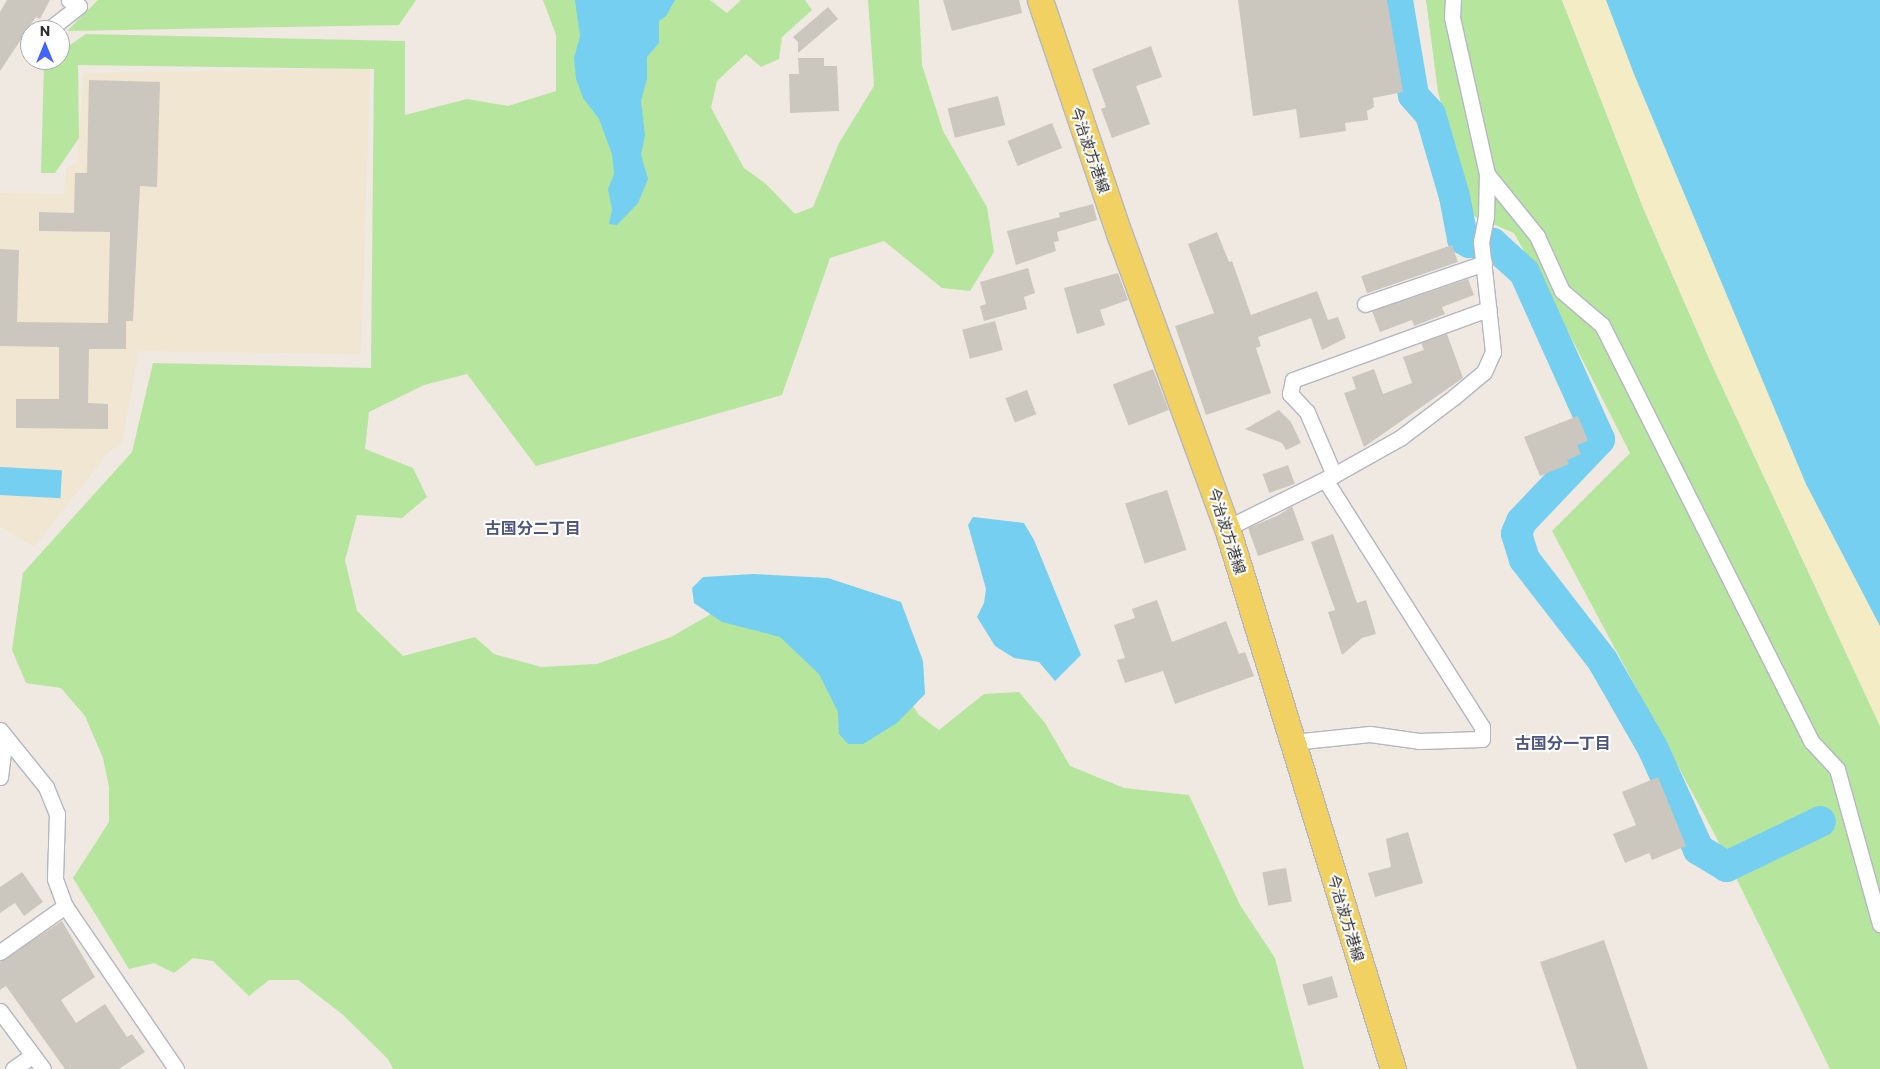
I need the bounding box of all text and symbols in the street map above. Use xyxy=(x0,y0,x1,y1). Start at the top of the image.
north arrow xyxy=(20,20,70,70)
text: N xyxy=(40,22,50,39)
street label: 今治波方港線 xyxy=(1067,105,1113,195)
street label: 今治波方港線 xyxy=(1205,485,1249,577)
district label: 古国分二丁目 xyxy=(485,518,581,538)
district label: 古国分一丁目 xyxy=(1515,733,1611,753)
street label: 今治波方港線 xyxy=(1324,872,1368,964)

